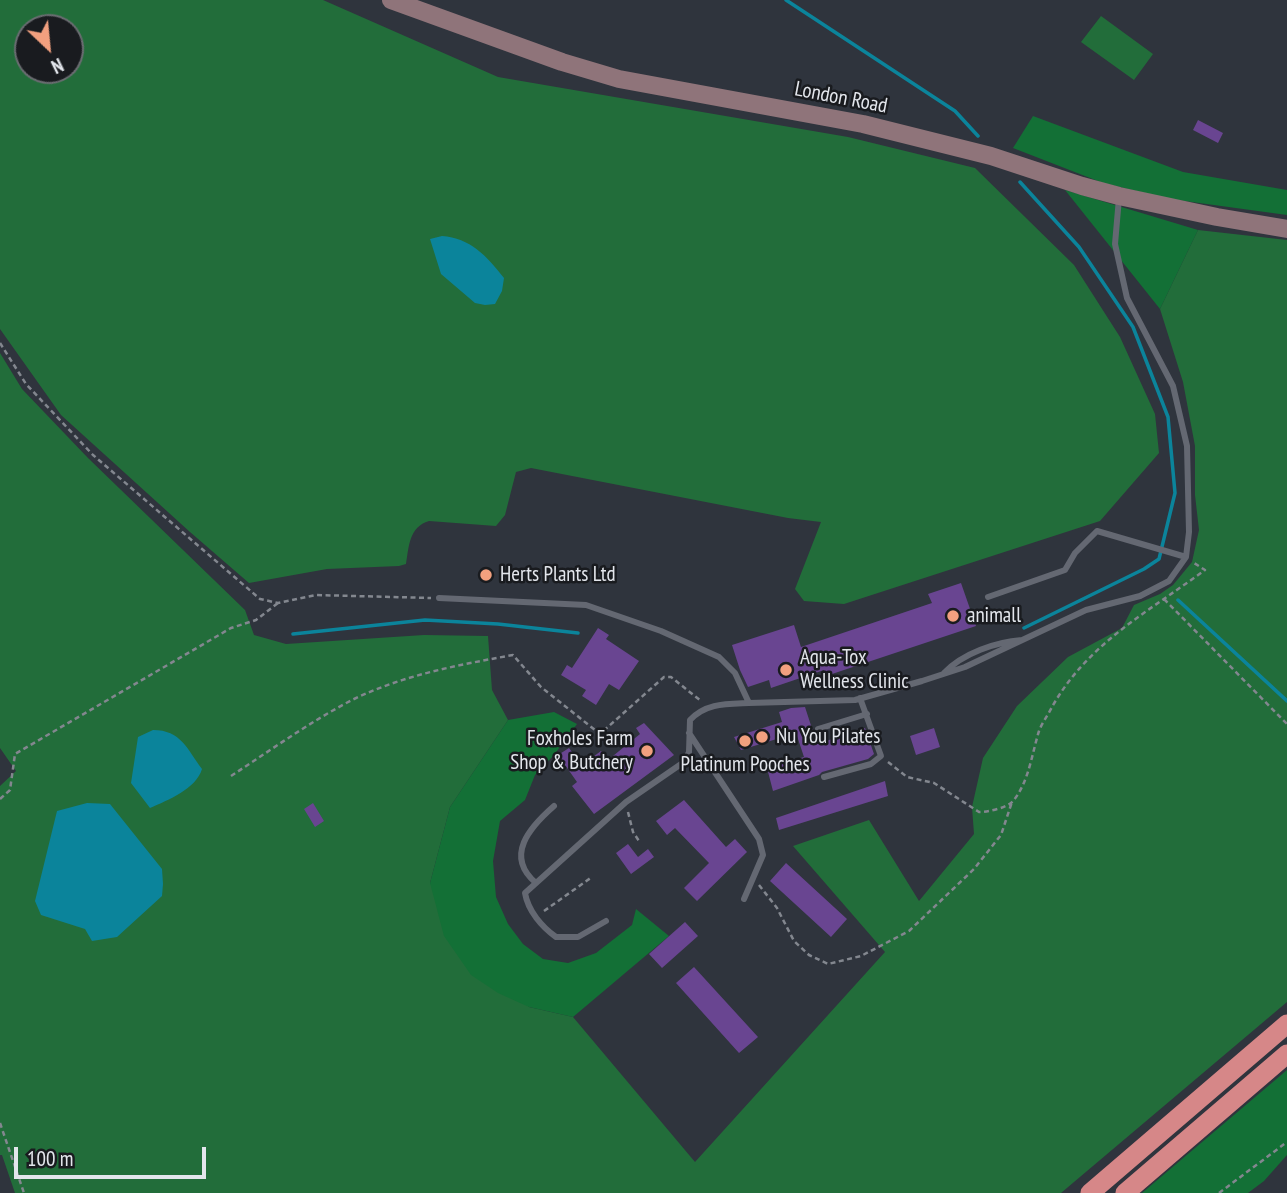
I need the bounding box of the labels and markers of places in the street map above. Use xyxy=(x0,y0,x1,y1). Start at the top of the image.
place label: Herts Plants Ltd xyxy=(500,562,616,588)
marker: Herts Plants Ltd xyxy=(478,567,494,583)
place label: animall xyxy=(967,603,1021,629)
marker: animall xyxy=(945,608,961,624)
place label: Aqua-Tox Wellness Clinic xyxy=(800,645,909,695)
marker: Aqua-Tox Wellness Clinic xyxy=(778,662,794,678)
place label: Nu You Pilates xyxy=(776,724,880,750)
place label: Foxholes Farm Shop & Butchery xyxy=(510,726,633,776)
marker: Nu You Pilates xyxy=(754,729,770,745)
marker: Platinum Pooches xyxy=(737,733,753,749)
marker: Foxholes Farm Shop & Butchery xyxy=(639,743,655,759)
place label: Platinum Pooches xyxy=(680,752,810,778)

